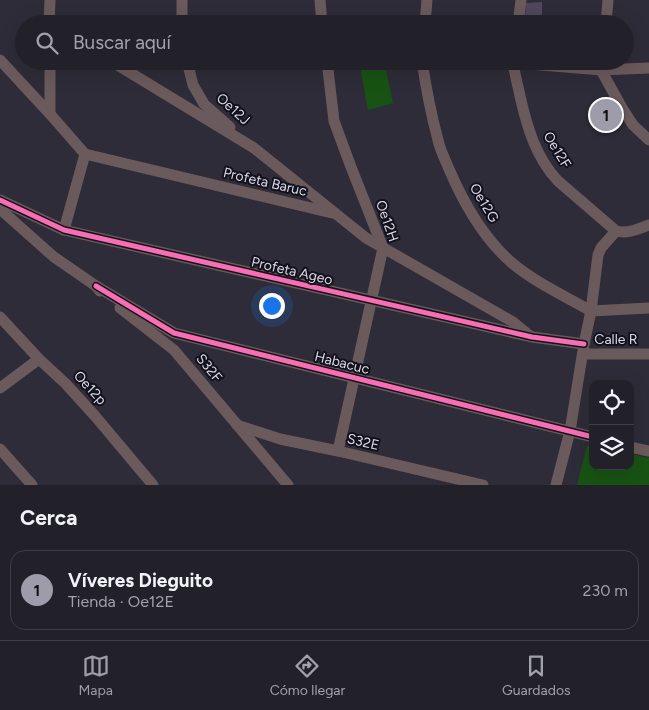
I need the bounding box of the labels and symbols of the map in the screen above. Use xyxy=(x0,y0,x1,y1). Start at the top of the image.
street label: Oe12J xyxy=(213,90,253,128)
pin: 1 xyxy=(590,96,622,134)
street label: Oe12F xyxy=(539,129,575,172)
street label: Profeta Baruc xyxy=(222,164,309,200)
street label: Oe12G xyxy=(466,180,502,226)
street label: Oe12H xyxy=(372,198,402,244)
street label: Profeta Ageo xyxy=(250,253,334,289)
your location xyxy=(259,293,285,319)
street label: Calle R xyxy=(594,331,638,348)
street label: Habacuc xyxy=(313,348,372,378)
street label: S32F xyxy=(192,350,226,386)
street label: Oe12p xyxy=(70,367,110,409)
street label: S32E xyxy=(345,430,381,454)

